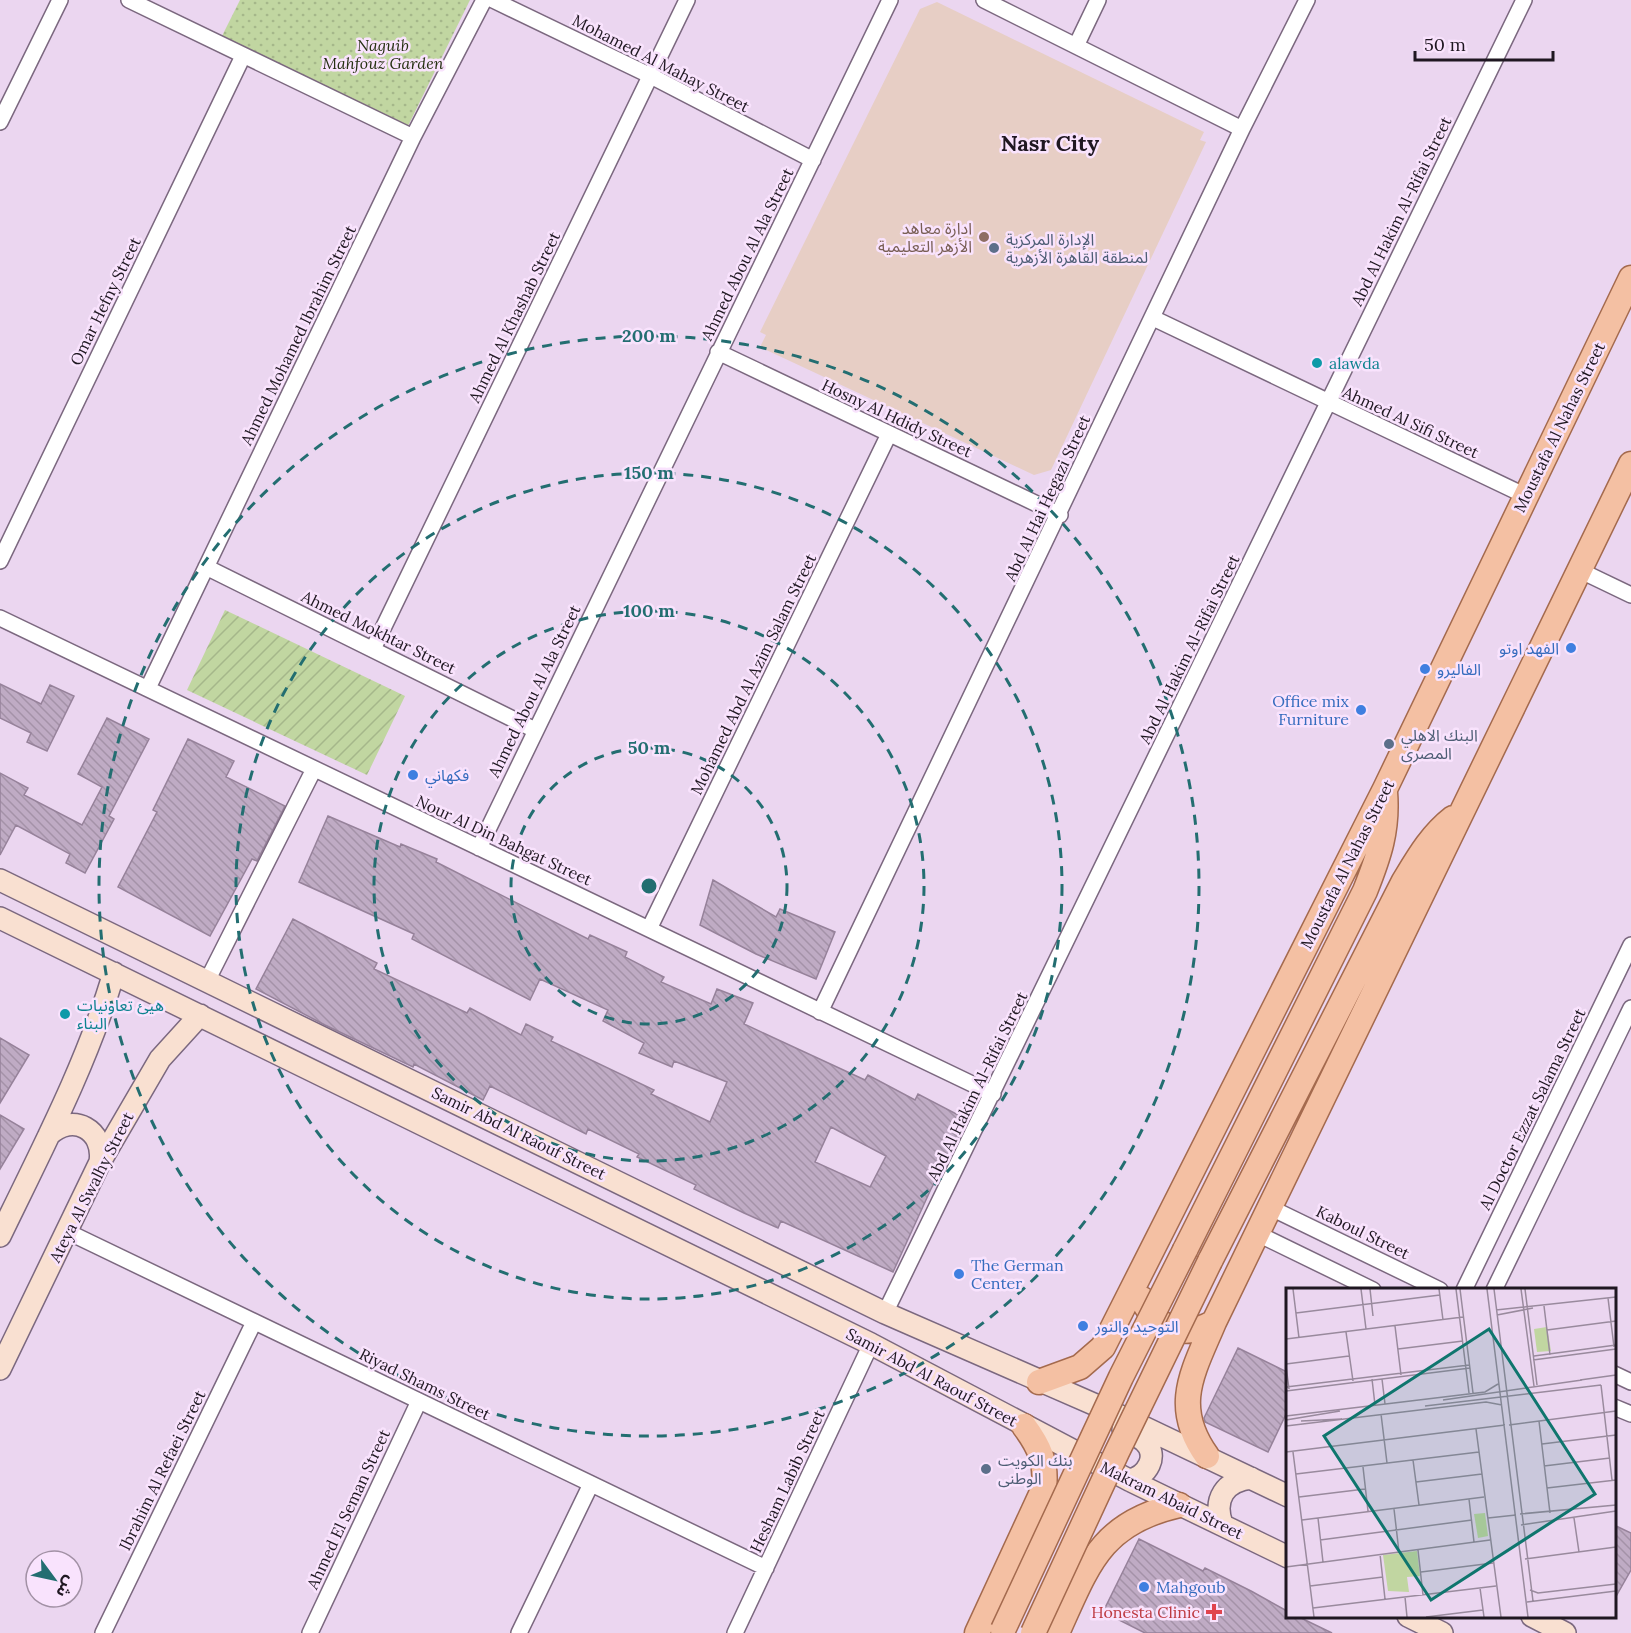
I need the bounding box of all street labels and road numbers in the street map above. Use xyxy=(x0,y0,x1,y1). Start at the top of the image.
street label: Mohamed Al Mahay Street xyxy=(569,10,753,117)
street label: Abd Al Hakim Al-Rifai Street xyxy=(1346,112,1456,310)
street label: Ahmed Abou Al Ala Street xyxy=(696,164,798,344)
street label: Ahmed Mohamed Ibrahim Street xyxy=(235,221,360,449)
street label: Ahmed Al Khashab Street xyxy=(463,228,564,407)
street label: Omar Hefny Street xyxy=(65,233,145,368)
street label: Moustafa Al Nahas Street xyxy=(1509,338,1609,515)
street label: Hosny Al Hdidy Street xyxy=(819,374,976,462)
street label: Ahmed Al Sifi Street xyxy=(1339,381,1483,463)
street label: Abd Al Hai Hegazi Street xyxy=(999,411,1095,585)
street label: Mohamed Abd Al Azim Salam Street xyxy=(686,550,821,798)
street label: Abd Al Hakim Al-Rifai Street xyxy=(1134,550,1244,748)
street label: Ahmed Mokhtar Street xyxy=(298,585,460,678)
street label: Ahmed Abou Al Ala Street xyxy=(483,601,585,781)
street label: Moustafa Al Nahas Street xyxy=(1296,775,1399,952)
street label: Nour Al Din Bahgat Street xyxy=(413,790,596,890)
street label: Abd Al Hakim Al-Rifai Street xyxy=(922,987,1032,1185)
street label: Al Doctor Ezzat Salama Street xyxy=(1474,1004,1590,1214)
street label: Samir Abd Al Raouf Street xyxy=(429,1082,610,1184)
street label: Ateya Al Swalhy Street xyxy=(44,1108,138,1266)
street label: Kaboul Street xyxy=(1313,1201,1414,1264)
street label: Samir Abd Al Raouf Street xyxy=(843,1323,1022,1431)
street label: Riyad Shams Street xyxy=(356,1344,494,1425)
street label: Ibrahim Al Refaei Street xyxy=(114,1386,210,1553)
street label: Hesham Labib Street xyxy=(745,1406,829,1556)
street label: Ahmed El Seman Street xyxy=(302,1425,394,1593)
street label: Makram Abaid Street xyxy=(1097,1457,1247,1544)

